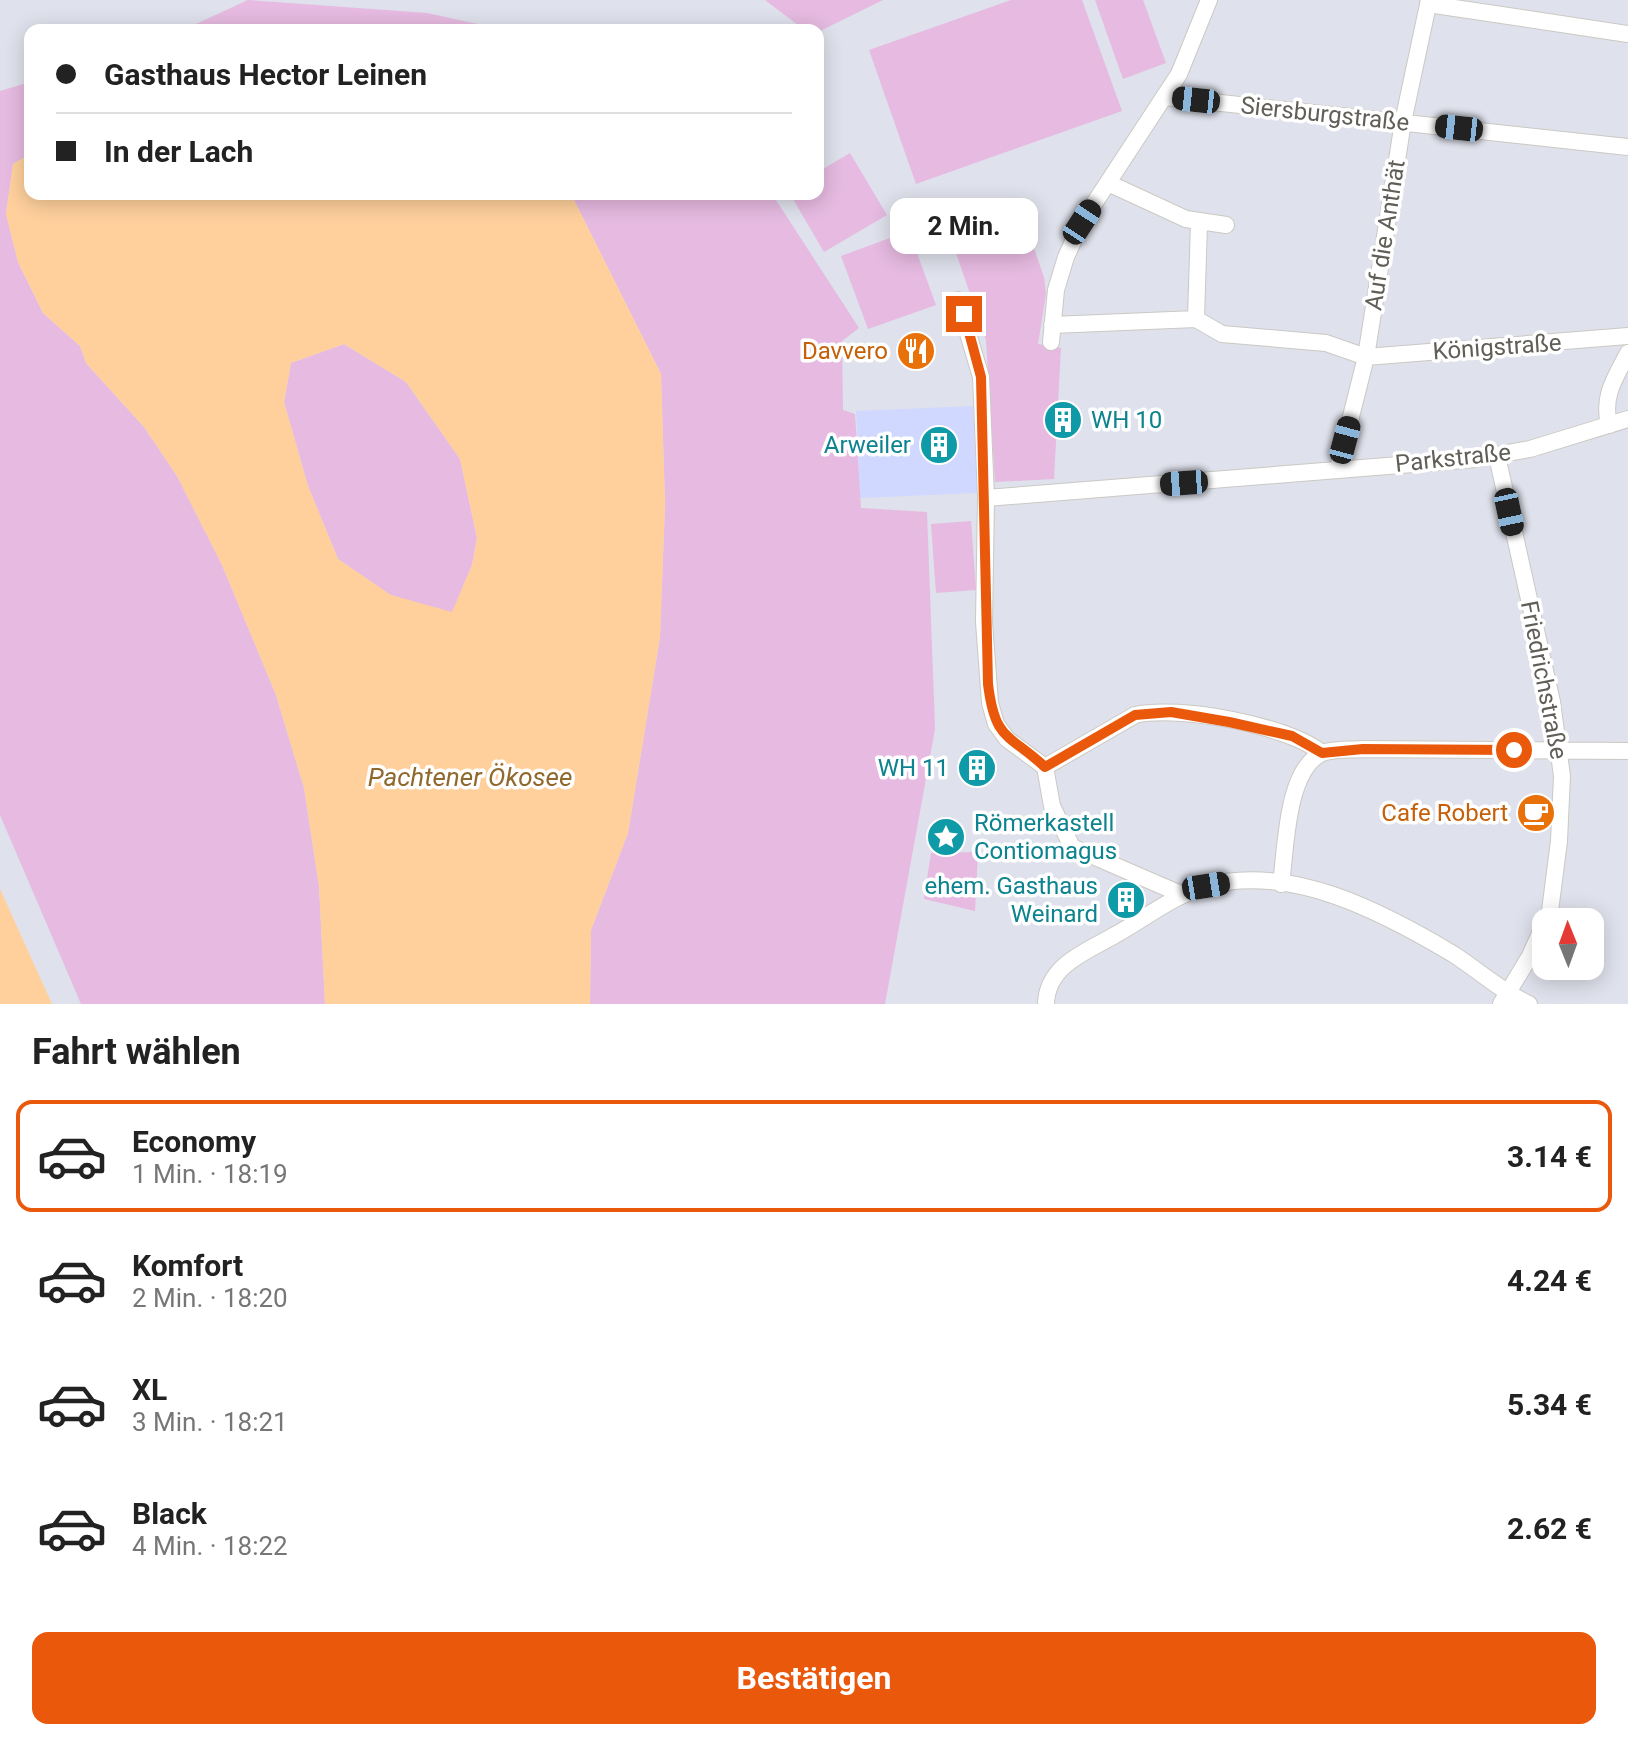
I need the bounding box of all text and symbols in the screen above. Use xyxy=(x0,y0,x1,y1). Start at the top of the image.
text: Gasthaus Hector Leinen xyxy=(104,57,427,92)
car xyxy=(1171,86,1221,114)
street label: Siersburgstraße xyxy=(1239,91,1411,137)
car xyxy=(1434,114,1484,142)
text: In der Lach xyxy=(104,134,253,169)
street label: Auf die Anthät xyxy=(1359,158,1411,312)
car xyxy=(1059,195,1105,249)
callout: 2 Min. xyxy=(890,198,1038,254)
text: 2 Min. xyxy=(927,211,1001,241)
route end xyxy=(946,296,982,332)
street label: Königstraße xyxy=(1432,329,1562,365)
restaurant icon: Davvero xyxy=(895,330,937,372)
place label: Davvero xyxy=(802,337,888,365)
building icon: WH 10 xyxy=(1042,399,1084,441)
place label: WH 10 xyxy=(1091,406,1162,434)
car xyxy=(1327,414,1363,466)
building icon: Arweiler xyxy=(918,424,960,466)
place label: Arweiler xyxy=(824,431,911,459)
street label: Parkstraße xyxy=(1394,438,1512,478)
car xyxy=(1159,469,1209,497)
car xyxy=(1492,486,1526,538)
street label: Friedrichstraße xyxy=(1515,598,1573,762)
route start xyxy=(1496,732,1532,768)
building icon: WH 11 xyxy=(956,747,998,789)
place label: WH 11 xyxy=(878,754,949,782)
water label: Pachtener Ökosee xyxy=(368,762,572,792)
cafe icon: Cafe Robert xyxy=(1515,792,1557,834)
place label: Cafe Robert xyxy=(1381,799,1508,827)
place label: Römerkastell Contiomagus xyxy=(974,809,1117,865)
place icon: Römerkastell Contiomagus xyxy=(925,816,967,858)
car xyxy=(1180,870,1232,902)
place label: ehem. Gasthaus Weinard xyxy=(924,872,1098,928)
building icon: ehem. Gasthaus Weinard xyxy=(1105,879,1147,921)
north arrow xyxy=(1532,908,1604,980)
map controls xyxy=(1532,908,1604,980)
text: Fahrt wählen xyxy=(32,1031,241,1073)
icon: car xyxy=(36,1120,108,1192)
text: Economy xyxy=(132,1124,256,1159)
text: 3.14 € xyxy=(1507,1139,1592,1174)
text: 1 Min. · 18:19 xyxy=(132,1159,288,1189)
icon: car xyxy=(36,1244,108,1316)
text: Komfort xyxy=(132,1248,243,1283)
text: 4.24 € xyxy=(1507,1263,1592,1298)
text: 2 Min. · 18:20 xyxy=(132,1283,288,1313)
icon: car xyxy=(36,1368,108,1440)
text: XL xyxy=(132,1372,167,1407)
text: 5.34 € xyxy=(1507,1387,1592,1422)
text: 3 Min. · 18:21 xyxy=(132,1407,288,1437)
icon: car xyxy=(36,1492,108,1564)
text: Black xyxy=(132,1496,207,1531)
text: 2.62 € xyxy=(1507,1511,1592,1546)
text: 4 Min. · 18:22 xyxy=(132,1531,288,1561)
button: Bestätigen xyxy=(32,1632,1596,1724)

